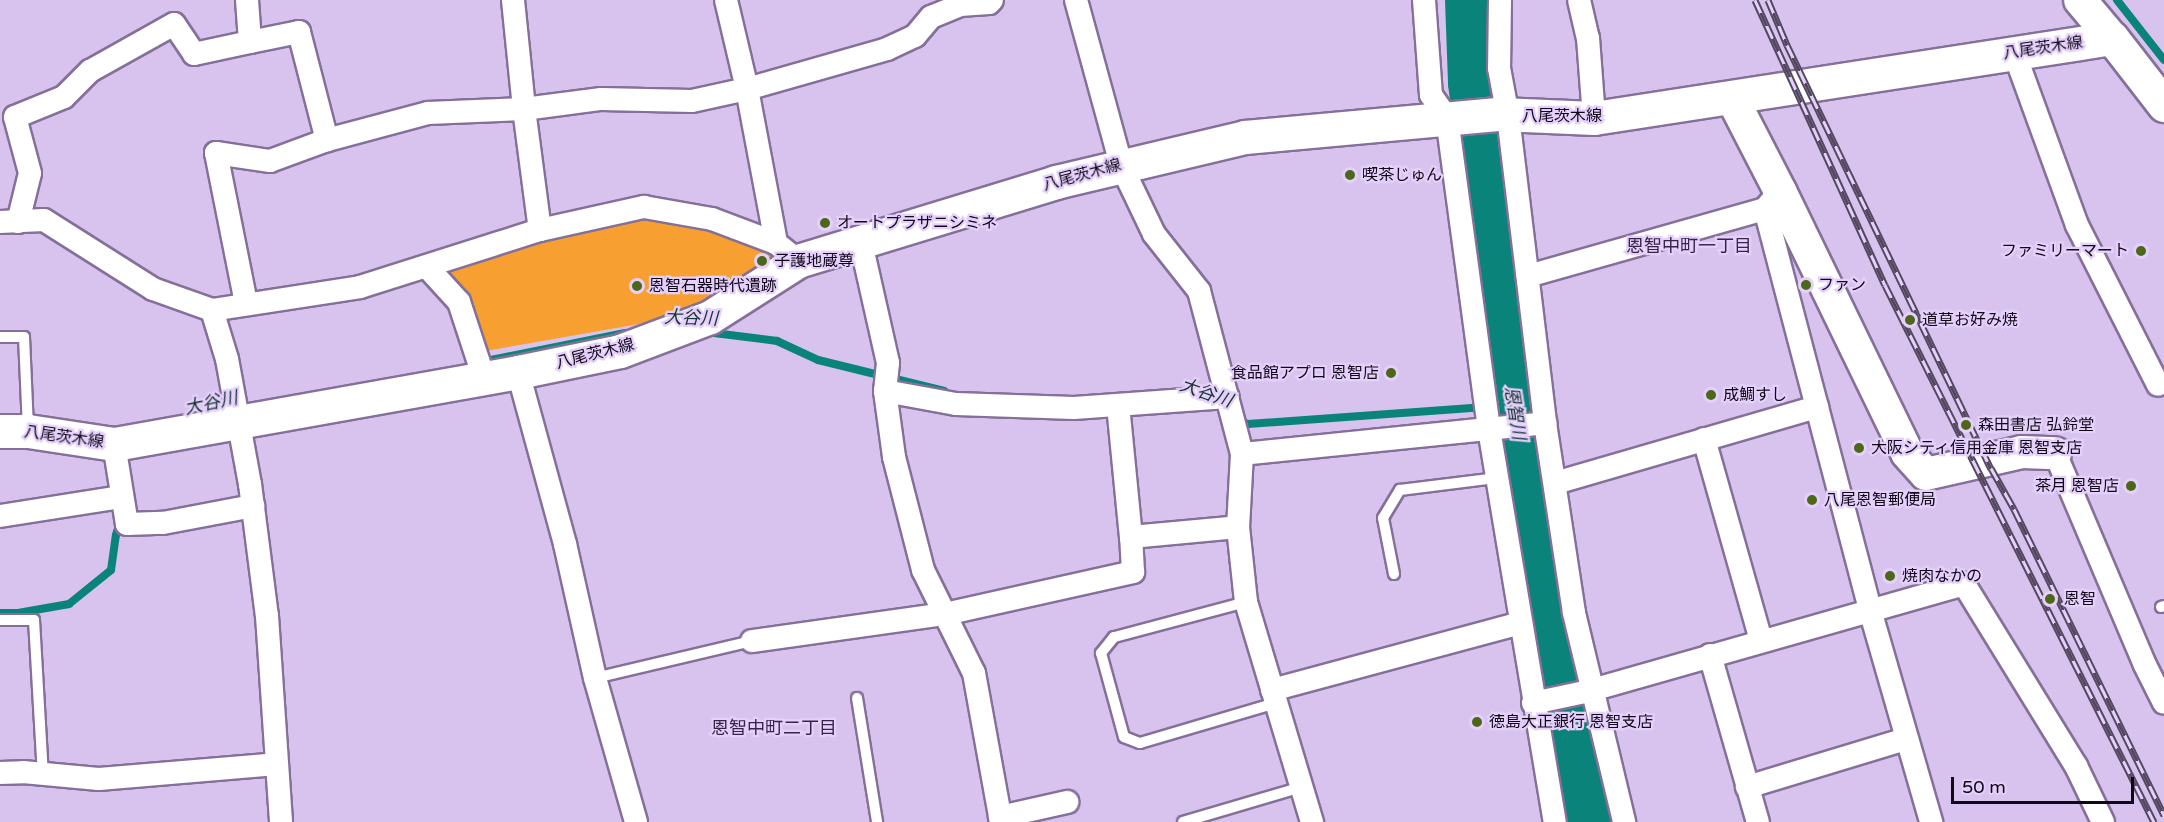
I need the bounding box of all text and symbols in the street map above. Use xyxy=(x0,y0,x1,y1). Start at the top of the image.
street label: 八尾茨木線 xyxy=(2002,33,2084,63)
street label: 八尾茨木線 xyxy=(1522,106,1602,126)
street label: 八尾茨木線 xyxy=(1041,155,1123,195)
place label: 喫茶じゅん xyxy=(1362,165,1442,185)
marker: 喫茶じゅん xyxy=(1343,168,1357,182)
place label: オートプラザニシミネ xyxy=(837,213,997,233)
marker: オートプラザニシミネ xyxy=(818,216,832,230)
district label: 恩智中町一丁目 xyxy=(1626,235,1752,257)
place label: ファミリーマート xyxy=(2001,241,2129,261)
marker: ファミリーマート xyxy=(2134,244,2148,258)
place label: 子護地蔵尊 xyxy=(774,251,854,271)
marker: 子護地蔵尊 xyxy=(755,254,769,268)
place label: ファン xyxy=(1818,275,1866,295)
place label: 恩智石器時代遺跡 xyxy=(649,276,777,296)
marker: ファン xyxy=(1799,278,1813,292)
marker: 恩智石器時代遺跡 xyxy=(630,279,644,293)
water label: 大谷川 xyxy=(664,306,718,330)
place label: 道草お好み焼 xyxy=(1922,310,2018,330)
marker: 道草お好み焼 xyxy=(1903,313,1917,327)
street label: 八尾茨木線 xyxy=(554,335,636,373)
place label: 食品館アプロ 恩智店 xyxy=(1231,363,1379,383)
marker: 食品館アプロ 恩智店 xyxy=(1384,366,1398,380)
water label: 大谷川 xyxy=(1177,374,1235,412)
water label: 恩智川 xyxy=(1500,385,1530,441)
place label: 成鯛すし xyxy=(1723,385,1787,405)
water label: 大谷川 xyxy=(182,387,240,419)
marker: 成鯛すし xyxy=(1704,388,1718,402)
place label: 森田書店 弘鈴堂 xyxy=(1978,415,2094,435)
marker: 森田書店 弘鈴堂 xyxy=(1959,418,1973,432)
street label: 八尾茨木線 xyxy=(23,422,105,452)
place label: 大阪シティ信用金庫 恩智支店 xyxy=(1871,438,2083,458)
marker: 大阪シティ信用金庫 恩智支店 xyxy=(1852,441,1866,455)
place label: 茶月 恩智店 xyxy=(2035,476,2119,496)
marker: 茶月 恩智店 xyxy=(2124,479,2138,493)
place label: 八尾恩智郵便局 xyxy=(1824,490,1936,510)
marker: 八尾恩智郵便局 xyxy=(1805,493,1819,507)
place label: 焼肉なかの xyxy=(1902,566,1982,586)
marker: 焼肉なかの xyxy=(1883,569,1897,583)
place label: 恩智 xyxy=(2064,589,2096,609)
marker: 恩智 xyxy=(2041,590,2059,608)
place label: 徳島大正銀行 恩智支店 xyxy=(1489,712,1653,732)
marker: 徳島大正銀行 恩智支店 xyxy=(1470,715,1484,729)
district label: 恩智中町二丁目 xyxy=(711,717,837,739)
scale bar xyxy=(1954,765,2137,803)
text: 50 m xyxy=(1962,776,2006,798)

